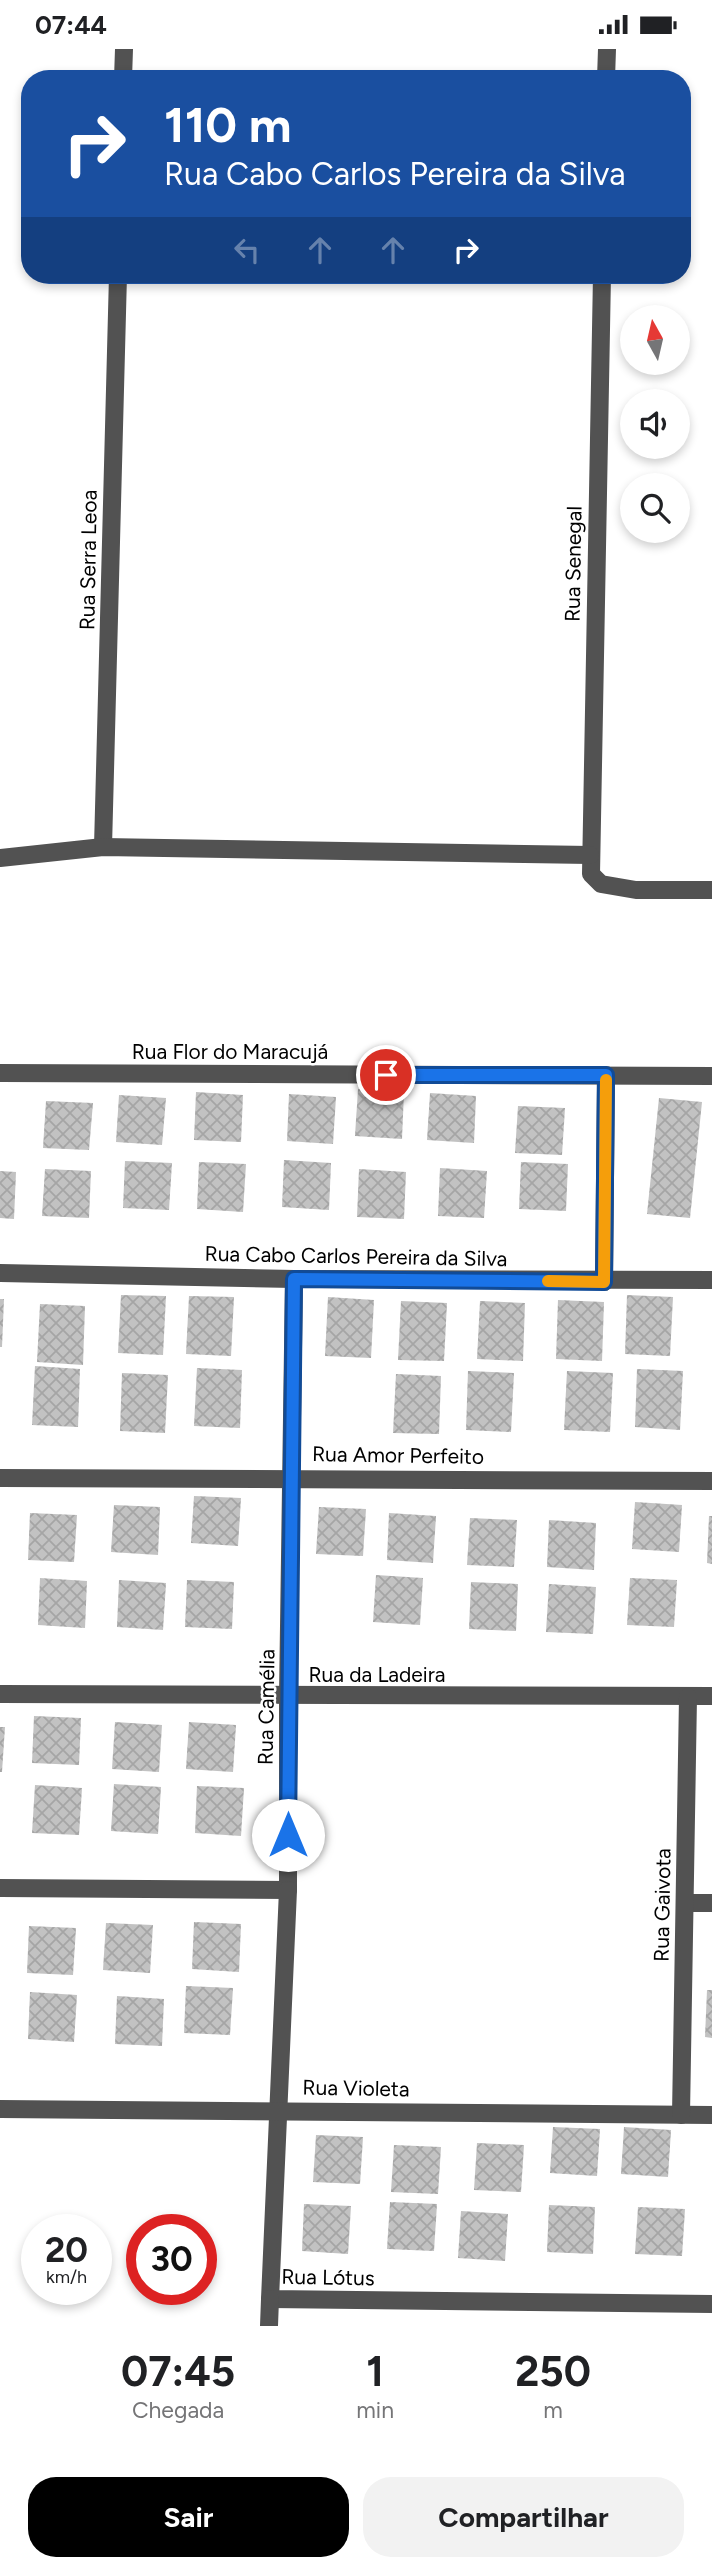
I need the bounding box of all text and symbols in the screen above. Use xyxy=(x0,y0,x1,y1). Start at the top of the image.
text: 07:44 xyxy=(35,9,107,41)
text: 110 m xyxy=(164,95,292,154)
icon: right xyxy=(49,98,140,189)
text: Rua Cabo Carlos Pereira da Silva xyxy=(164,155,625,193)
icon: left xyxy=(228,231,266,269)
icon: ahead xyxy=(301,231,339,269)
icon: ahead xyxy=(374,231,412,269)
icon: right xyxy=(447,231,485,269)
north arrow xyxy=(620,305,690,375)
map controls xyxy=(620,305,690,543)
button: sound xyxy=(620,389,690,459)
button: search xyxy=(620,473,690,543)
street label: Rua Serra Leoa xyxy=(74,490,102,630)
street label: Rua Senegal xyxy=(559,506,587,622)
street label: Rua Flor do Maracujá xyxy=(132,1039,328,1064)
pin xyxy=(356,1045,416,1105)
icon: arrive xyxy=(367,1056,405,1094)
street label: Rua Cabo Carlos Pereira da Silva xyxy=(204,1241,508,1271)
street label: Rua Amor Perfeito xyxy=(312,1441,484,1469)
street label: Rua Camélia xyxy=(252,1649,280,1765)
street label: Rua da Ladeira xyxy=(308,1662,446,1687)
position arrow xyxy=(251,1798,325,1872)
street label: Rua Gaivota xyxy=(649,1848,675,1962)
street label: Rua Violeta xyxy=(302,2075,410,2101)
speed limit sign: 30 xyxy=(126,2214,217,2305)
text: 20 xyxy=(45,2229,88,2271)
street label: Rua Lótus xyxy=(281,2264,375,2290)
text: km/h xyxy=(46,2266,87,2288)
text: 07:45 xyxy=(121,2346,235,2397)
text: 1 xyxy=(366,2346,384,2397)
text: 250 xyxy=(515,2346,591,2397)
text: Chegada xyxy=(132,2396,224,2424)
text: min xyxy=(356,2396,394,2424)
text: m xyxy=(543,2396,563,2424)
button: Sair xyxy=(28,2477,349,2557)
button: Compartilhar xyxy=(363,2477,684,2557)

